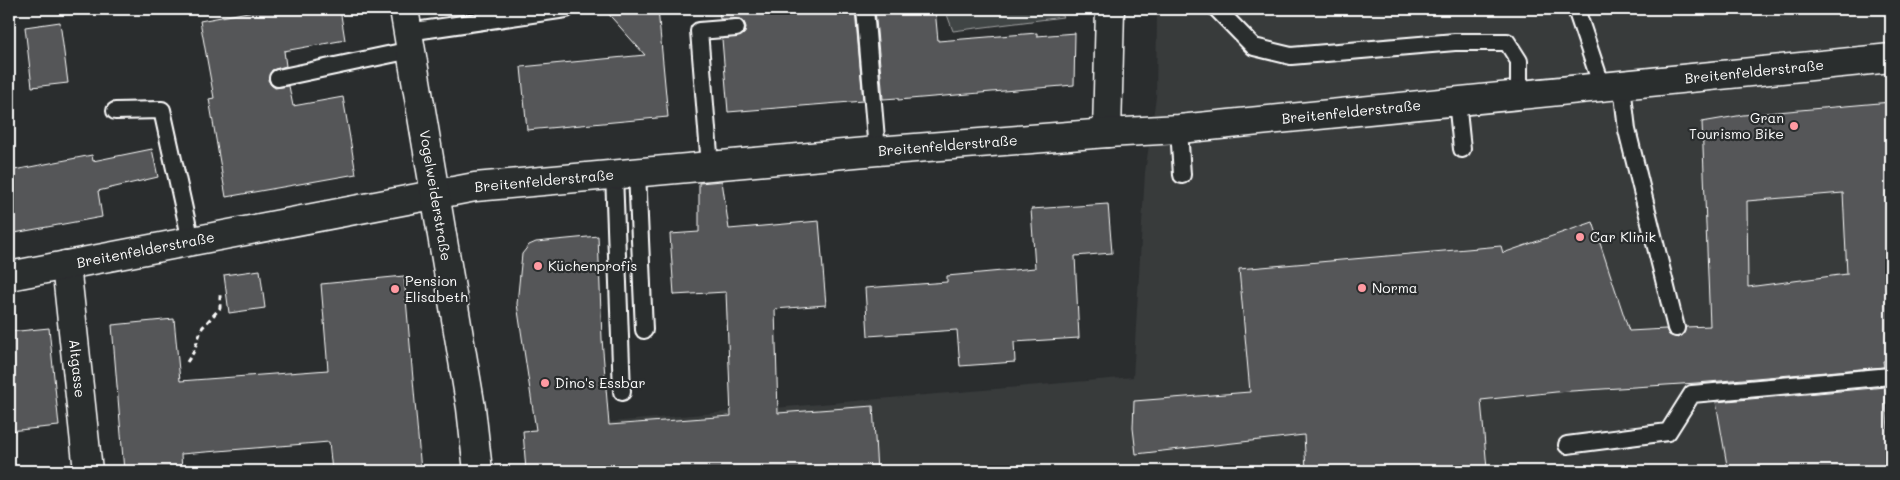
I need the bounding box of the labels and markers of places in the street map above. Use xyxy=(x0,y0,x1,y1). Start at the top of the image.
place label: Gran Tourismo Bike xyxy=(1689,108,1784,143)
marker: Gran Tourismo Bike xyxy=(1788,120,1800,132)
place label: Car Klinik xyxy=(1590,227,1656,246)
marker: Car Klinik xyxy=(1574,231,1586,243)
place label: Küchenprofis xyxy=(548,256,637,275)
marker: Küchenprofis xyxy=(532,260,544,272)
place label: Pension Elisabeth xyxy=(405,271,468,306)
place label: Norma xyxy=(1372,278,1418,297)
marker: Norma xyxy=(1356,282,1368,294)
marker: Pension Elisabeth xyxy=(389,283,401,295)
place label: Dino's Essbar xyxy=(555,373,646,392)
marker: Dino's Essbar xyxy=(539,377,551,389)

